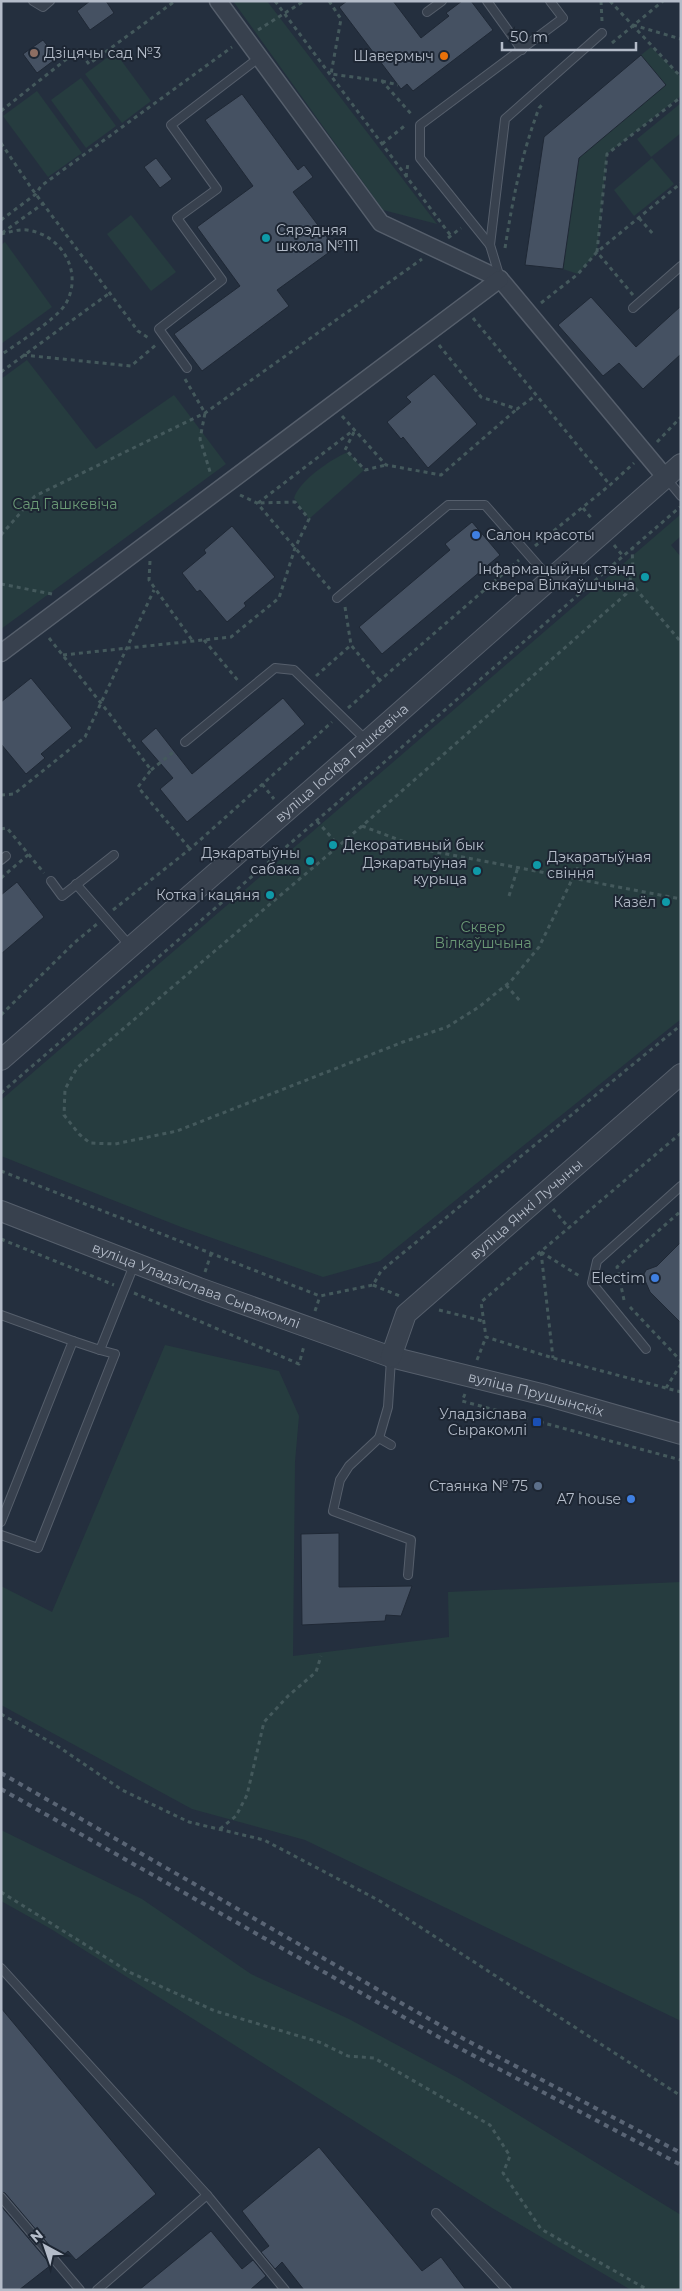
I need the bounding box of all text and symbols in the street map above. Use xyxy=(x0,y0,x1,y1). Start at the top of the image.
scale bar xyxy=(502,20,636,52)
text: 50 m xyxy=(510,27,548,46)
place label: Дзіцячы сад №3 xyxy=(44,44,161,62)
marker: Дзіцячы сад №3 xyxy=(28,47,40,59)
place label: Шавермыч xyxy=(353,47,434,65)
marker: Шавермыч xyxy=(438,50,450,62)
place label: Сярэдняя школа №111 xyxy=(276,221,359,255)
marker: Сярэдняя школа №111 xyxy=(260,232,272,244)
park label: Сад Гашкевіча xyxy=(12,495,118,513)
place label: Салон красоты xyxy=(486,526,595,544)
marker: Салон красоты xyxy=(470,529,482,541)
place label: Інфармацыйны стэнд сквера Вілкаўшчына xyxy=(478,560,635,594)
marker: Інфармацыйны стэнд сквера Вілкаўшчына xyxy=(639,571,651,583)
street label: вуліца Іосіфа Гашкевіча xyxy=(271,699,412,826)
place label: Декоративный бык xyxy=(343,836,484,854)
marker: Декоративный бык xyxy=(327,839,339,851)
place label: Дэкаратыўны сабака xyxy=(201,844,300,878)
place label: Дэкаратыўная свіння xyxy=(547,848,652,882)
place label: Дэкаратыўная курыца xyxy=(362,854,467,888)
marker: Дэкаратыўны сабака xyxy=(304,855,316,867)
marker: Дэкаратыўная свіння xyxy=(531,859,543,871)
marker: Дэкаратыўная курыца xyxy=(471,865,483,877)
place label: Котка і кацяня xyxy=(156,886,260,904)
marker: Котка і кацяня xyxy=(264,889,276,901)
place label: Казёл xyxy=(613,893,656,911)
marker: Казёл xyxy=(660,896,672,908)
park label: Сквер Вілкаўшчына xyxy=(434,918,532,952)
street label: вуліца Янкі Лучыны xyxy=(466,1155,586,1263)
street label: вуліца Уладзіслава Сыракомлі xyxy=(90,1238,303,1333)
place label: Electim xyxy=(591,1269,645,1287)
marker: Electim xyxy=(649,1272,661,1284)
street label: вуліца Прушынскіх xyxy=(466,1367,606,1421)
place label: Уладзіслава Сыракомлі xyxy=(439,1405,527,1439)
marker: Уладзіслава Сыракомлі xyxy=(531,1416,543,1428)
place label: Стаянка № 75 xyxy=(429,1477,528,1495)
marker: Стаянка № 75 xyxy=(532,1480,544,1492)
place label: A7 house xyxy=(557,1490,621,1508)
marker: A7 house xyxy=(625,1493,637,1505)
north arrow xyxy=(20,2221,70,2271)
text: N xyxy=(27,2226,47,2247)

